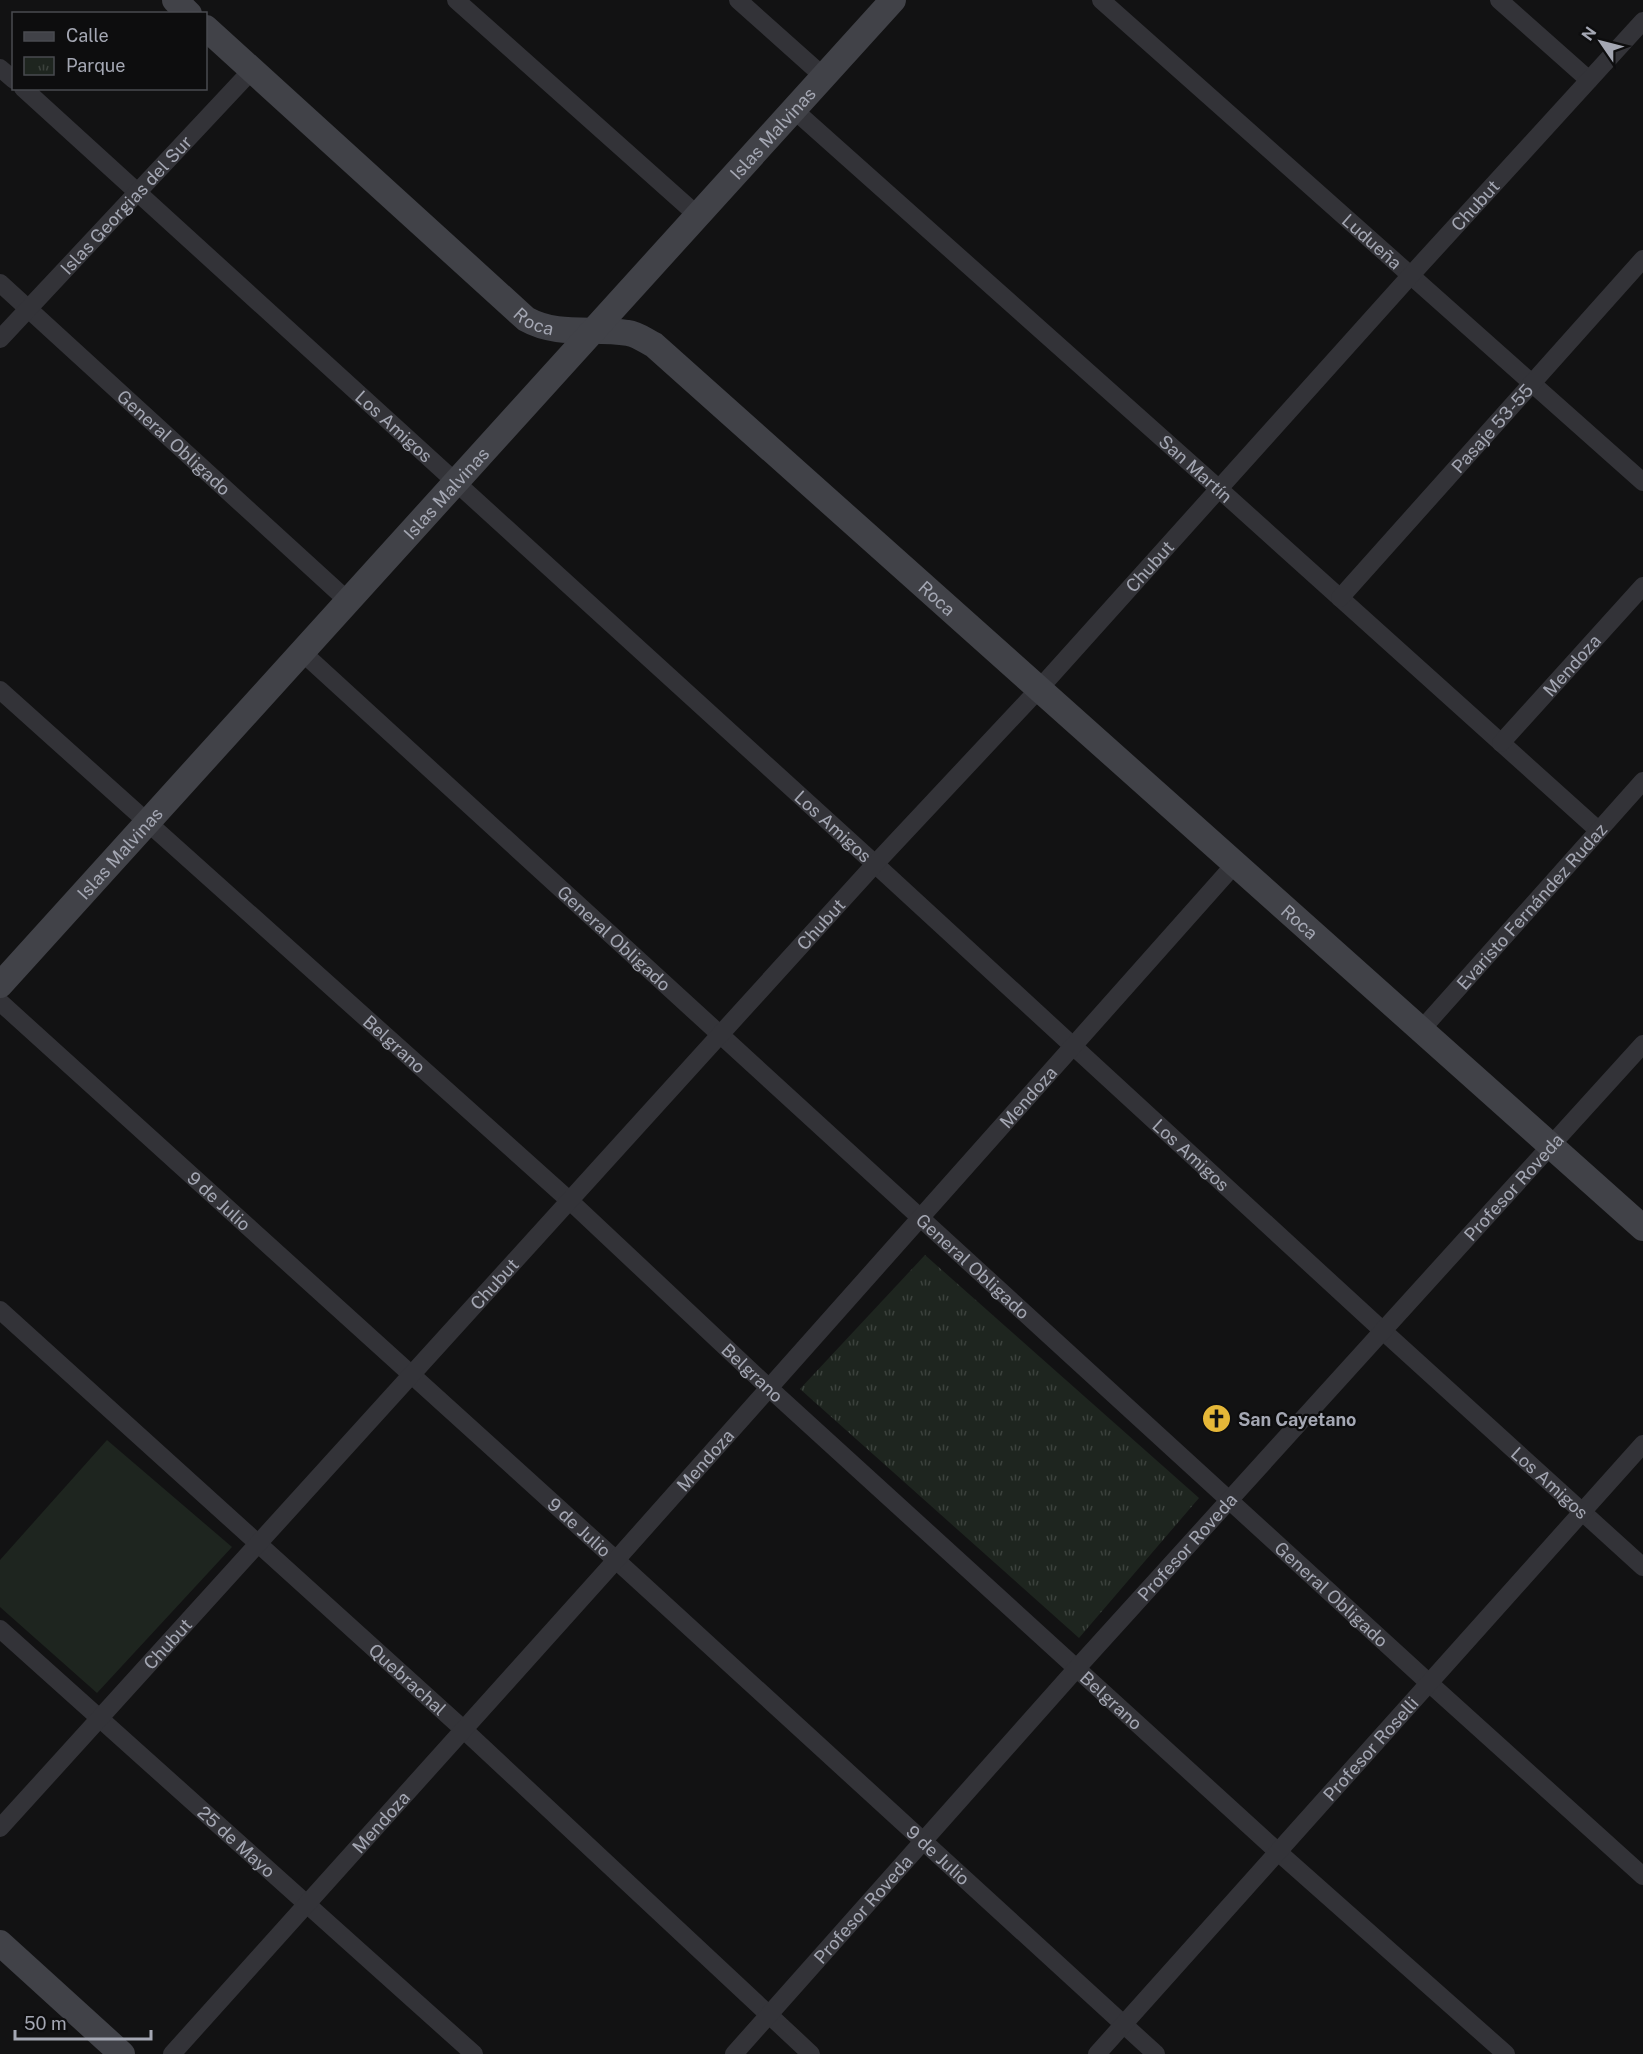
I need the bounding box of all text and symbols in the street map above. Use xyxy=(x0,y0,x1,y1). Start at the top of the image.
legend xyxy=(12,12,207,90)
north arrow xyxy=(1571,12,1631,72)
text: N xyxy=(1578,23,1600,44)
text: Calle xyxy=(66,25,109,46)
text: Parque xyxy=(66,55,126,76)
street label: Islas Malvinas xyxy=(725,83,819,183)
street label: Islas Georgias del Sur xyxy=(56,131,196,278)
street label: Chubut xyxy=(1446,175,1503,235)
street label: Ludueña xyxy=(1338,209,1406,273)
street label: Roca xyxy=(510,303,556,339)
street label: Pasaje 53-55 xyxy=(1447,379,1537,477)
street label: General Obligado xyxy=(113,385,235,499)
street label: Los Amigos xyxy=(351,386,437,466)
street label: San Martín xyxy=(1155,430,1237,507)
street label: Islas Malvinas xyxy=(399,443,493,543)
street label: Chubut xyxy=(1121,536,1178,596)
street label: Roca xyxy=(915,576,960,620)
street label: Mendoza xyxy=(1538,630,1605,700)
street label: Los Amigos xyxy=(791,786,876,866)
street label: Islas Malvinas xyxy=(73,803,167,903)
street label: Evaristo Fernández Rudaz xyxy=(1452,819,1611,993)
street label: General Obligado xyxy=(553,881,675,995)
street label: Chubut xyxy=(792,894,849,954)
street label: Roca xyxy=(1277,900,1322,943)
street label: Belgrano xyxy=(359,1010,430,1077)
street label: Mendoza xyxy=(995,1062,1061,1132)
street label: Los Amigos xyxy=(1149,1114,1234,1195)
street label: Profesor Roveda xyxy=(1459,1129,1568,1245)
street label: 9 de Julio xyxy=(183,1167,255,1235)
street label: General Obligado xyxy=(912,1209,1034,1323)
street label: Chubut xyxy=(466,1254,522,1314)
street label: Belgrano xyxy=(717,1339,788,1406)
church icon: San Cayetano xyxy=(1201,1403,1233,1435)
place label: San Cayetano xyxy=(1238,1409,1356,1430)
street label: Mendoza xyxy=(672,1425,738,1495)
street label: Los Amigos xyxy=(1507,1442,1593,1523)
street label: Profesor Roveda xyxy=(1133,1489,1241,1605)
street label: 9 de Julio xyxy=(544,1493,616,1561)
street label: General Obligado xyxy=(1271,1537,1393,1651)
street label: Chubut xyxy=(139,1614,196,1673)
street label: Quebrachal xyxy=(365,1639,451,1719)
street label: Belgrano xyxy=(1076,1667,1147,1734)
street label: Profesor Roselli xyxy=(1318,1692,1422,1805)
street label: Mendoza xyxy=(347,1787,414,1857)
street label: 25 de Mayo xyxy=(194,1801,280,1881)
street label: 9 de Julio xyxy=(902,1821,974,1889)
street label: Profesor Roveda xyxy=(809,1851,916,1967)
scale bar xyxy=(15,2003,152,2041)
text: 50 m xyxy=(24,2013,67,2034)

